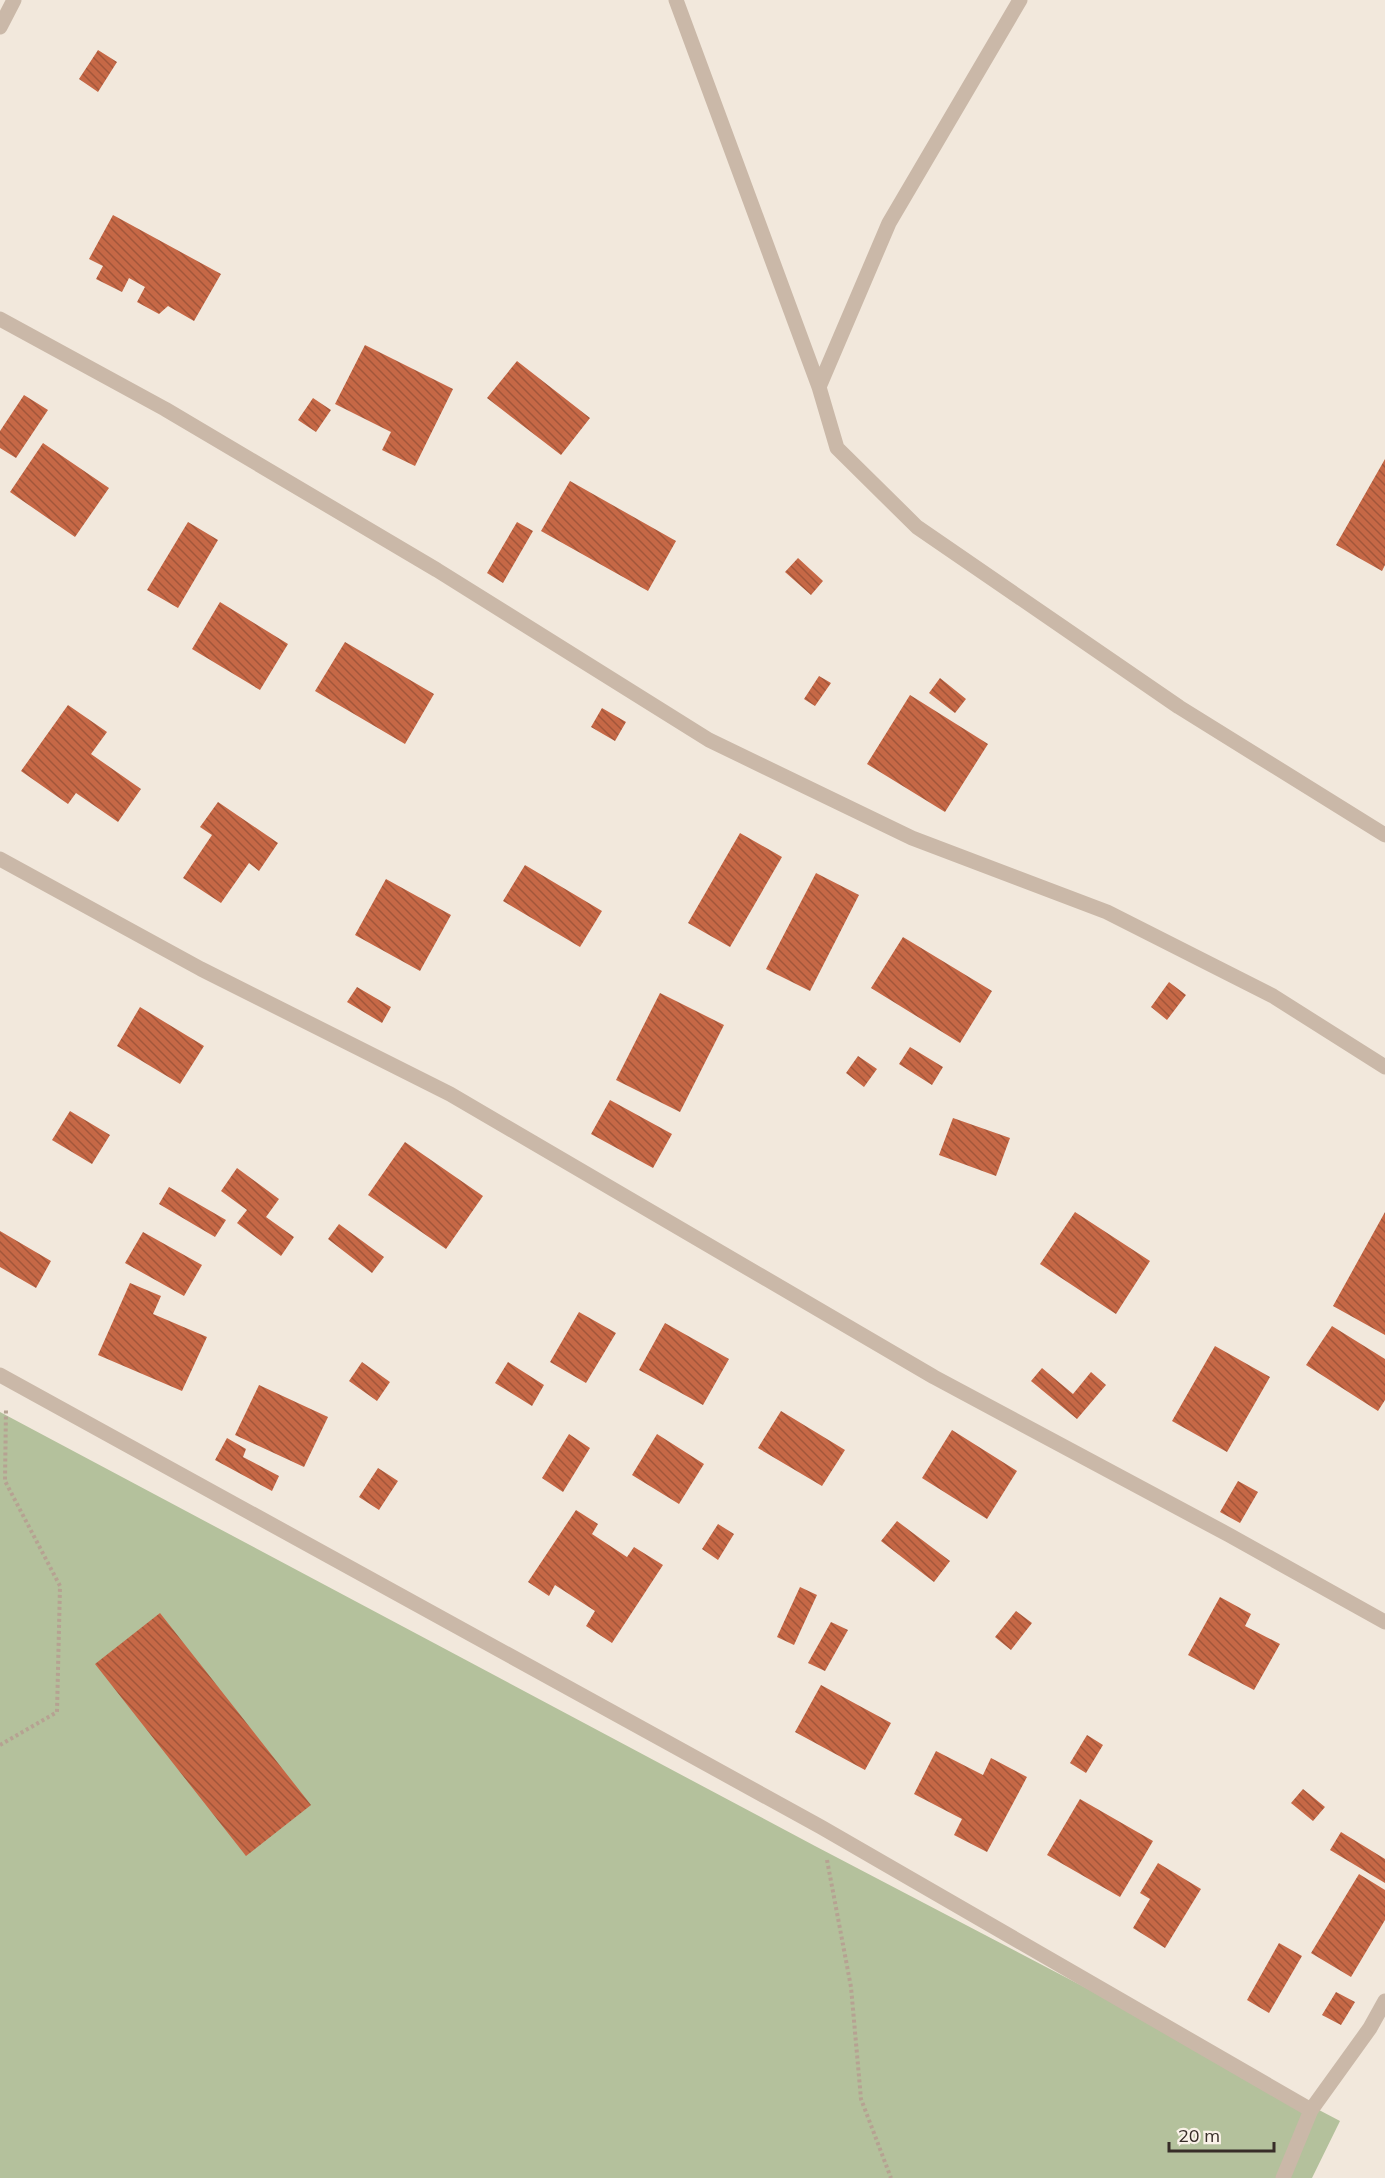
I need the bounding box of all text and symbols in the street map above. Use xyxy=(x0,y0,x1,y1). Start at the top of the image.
scale bar xyxy=(1169,2115,1274,2153)
text: 20 m xyxy=(1178,2124,1220,2147)

